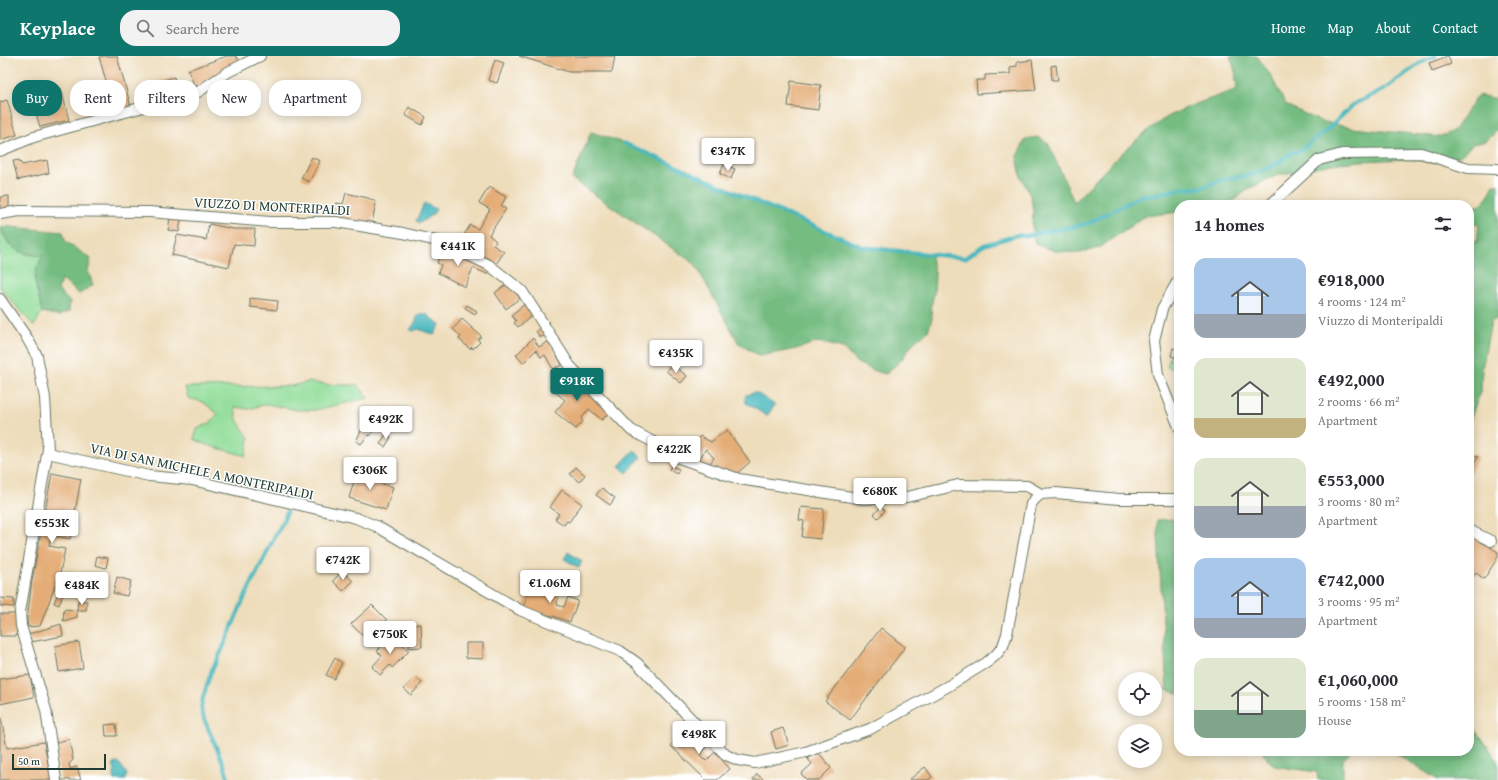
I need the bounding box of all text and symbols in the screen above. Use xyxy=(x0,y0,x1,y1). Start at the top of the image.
search box xyxy=(120,10,400,46)
text: Keyplace xyxy=(20,14,96,42)
icon: search xyxy=(134,17,156,39)
text: Search here xyxy=(166,18,240,39)
text: Home xyxy=(1271,18,1306,38)
text: Map xyxy=(1328,18,1353,38)
text: About xyxy=(1375,18,1411,38)
text: Contact xyxy=(1433,18,1478,38)
chip: Buy xyxy=(12,80,62,116)
chip: Rent xyxy=(70,80,126,116)
chip: Filters xyxy=(134,80,199,116)
chip: New xyxy=(207,80,261,116)
chip: Apartment xyxy=(269,80,361,116)
pin: €347K xyxy=(700,138,756,172)
text: €347K xyxy=(710,141,746,160)
street label: VIUZZO DI MONTERIPALDI xyxy=(193,192,351,220)
text: 14 homes xyxy=(1194,212,1265,237)
icon: filters xyxy=(1432,213,1454,235)
pin: €441K xyxy=(430,233,486,267)
text: €441K xyxy=(440,236,476,255)
text: €918,000 xyxy=(1318,267,1384,292)
icon: home xyxy=(1226,274,1274,322)
text: 4 rooms · 124 m² xyxy=(1318,292,1406,311)
text: Viuzzo di Monteripaldi xyxy=(1318,311,1443,330)
pin: €435K xyxy=(648,340,704,374)
text: €435K xyxy=(658,343,694,362)
text: €492,000 xyxy=(1318,367,1384,392)
pin: €918K xyxy=(549,368,605,402)
text: €918K xyxy=(559,371,595,390)
icon: home xyxy=(1226,374,1274,422)
text: 2 rooms · 66 m² xyxy=(1318,392,1400,411)
pin: €492K xyxy=(358,406,414,440)
text: €492K xyxy=(368,409,404,428)
text: Apartment xyxy=(1318,411,1378,430)
pin: €422K xyxy=(646,436,702,470)
street label: VIA DI SAN MICHELE A MONTERIPALDI xyxy=(88,438,316,504)
text: €422K xyxy=(656,439,692,458)
pin: €306K xyxy=(342,457,398,491)
text: €306K xyxy=(352,460,388,479)
text: €553,000 xyxy=(1318,467,1384,492)
icon: home xyxy=(1226,474,1274,522)
pin: €680K xyxy=(852,478,908,512)
text: €680K xyxy=(862,481,898,500)
text: 3 rooms · 80 m² xyxy=(1318,492,1400,511)
pin: €553K xyxy=(24,510,80,544)
text: Apartment xyxy=(1318,511,1378,530)
text: €553K xyxy=(34,513,70,532)
pin: €742K xyxy=(315,547,371,581)
text: €742K xyxy=(325,550,361,569)
text: €742,000 xyxy=(1318,567,1384,592)
pin: €1.06M xyxy=(517,570,583,604)
pin: €484K xyxy=(54,572,110,606)
text: €1.06M xyxy=(529,573,571,592)
icon: home xyxy=(1226,574,1274,622)
text: €484K xyxy=(64,575,100,594)
text: 3 rooms · 95 m² xyxy=(1318,592,1400,611)
text: Apartment xyxy=(1318,611,1378,630)
pin: €750K xyxy=(362,621,418,655)
text: €750K xyxy=(372,624,408,643)
text: €1,060,000 xyxy=(1318,667,1398,692)
map controls xyxy=(1118,672,1162,768)
button: locate xyxy=(1118,672,1162,716)
icon: home xyxy=(1226,674,1274,722)
text: 5 rooms · 158 m² xyxy=(1318,692,1406,711)
text: House xyxy=(1318,711,1352,730)
pin: €498K xyxy=(671,721,727,755)
text: €498K xyxy=(681,724,717,743)
button: layers xyxy=(1118,724,1162,768)
scale bar xyxy=(12,752,106,771)
text: 50 m xyxy=(18,753,40,769)

